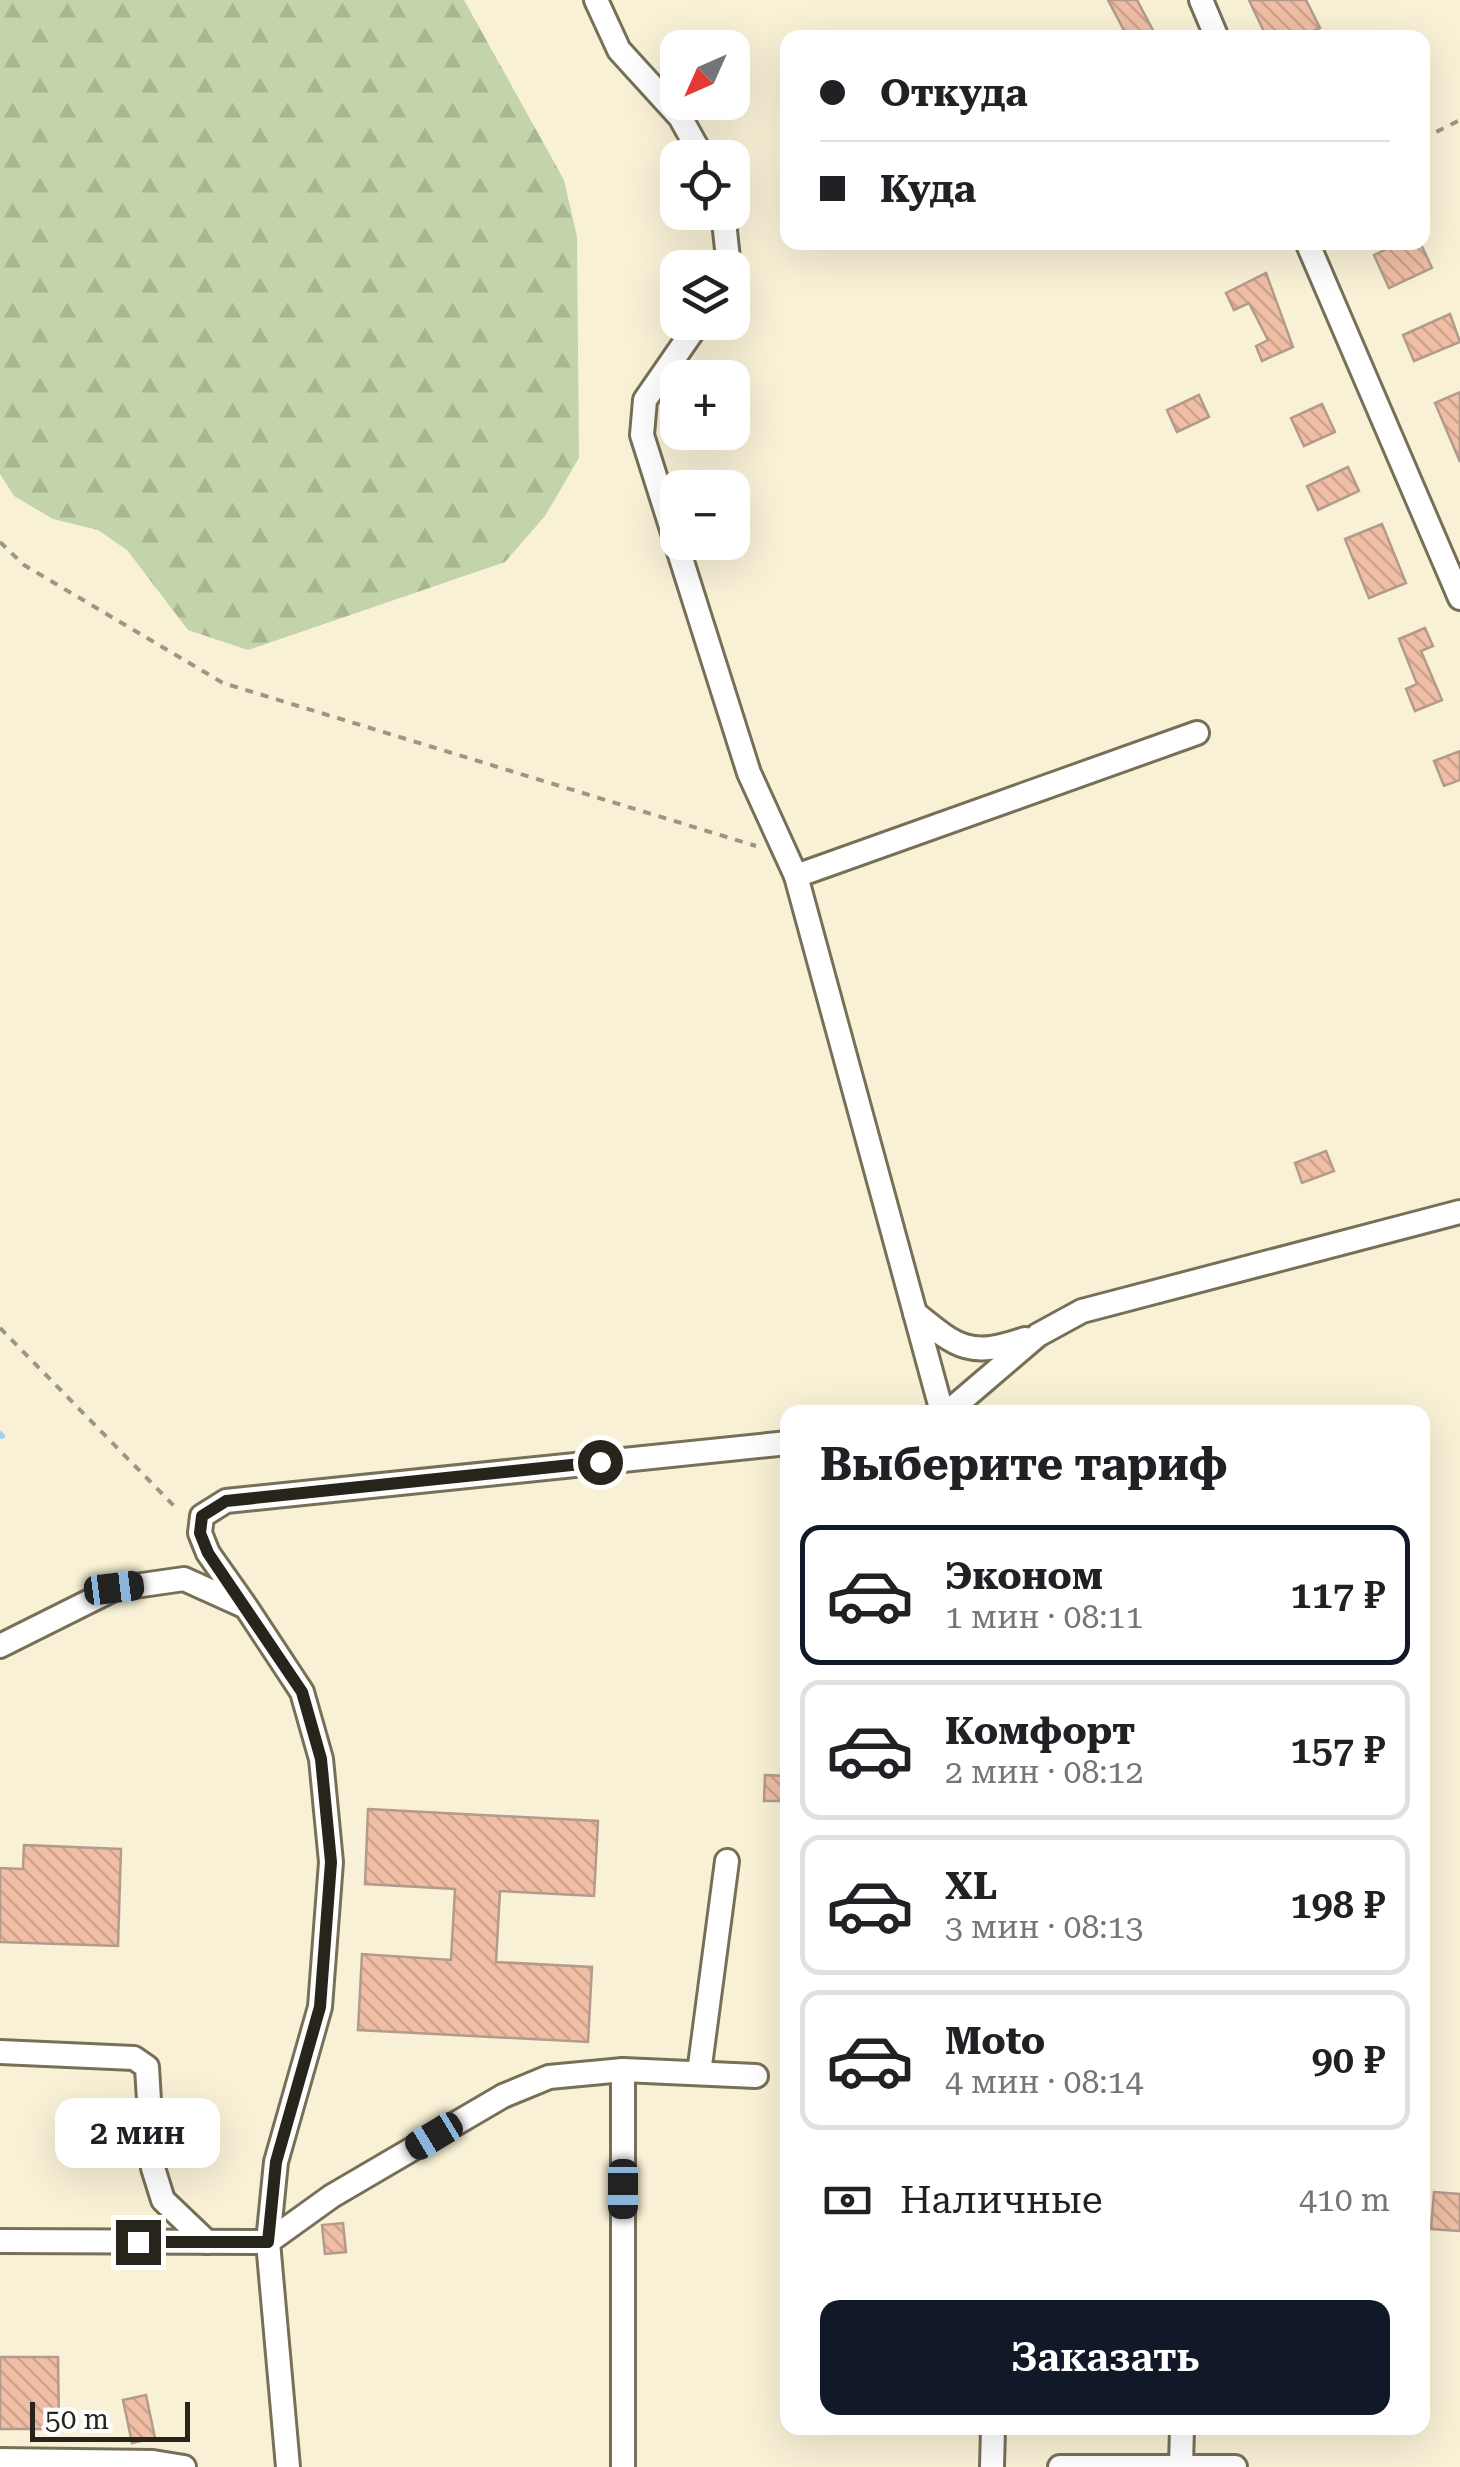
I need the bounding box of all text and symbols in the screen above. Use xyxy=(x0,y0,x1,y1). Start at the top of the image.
north arrow xyxy=(660,30,750,120)
map controls xyxy=(660,30,750,560)
text: Откуда xyxy=(880,71,1027,115)
button: locate xyxy=(660,140,750,230)
text: Куда xyxy=(880,167,976,211)
button: layers xyxy=(660,250,750,340)
button: + xyxy=(660,360,750,450)
button: − xyxy=(660,470,750,560)
text: Выберите тариф xyxy=(820,1438,1228,1491)
route start xyxy=(578,1440,623,1485)
icon: car xyxy=(825,1550,915,1640)
text: Эконом xyxy=(945,1554,1103,1598)
car xyxy=(82,1569,146,1607)
text: 117 ₽ xyxy=(1290,1573,1385,1617)
text: 1 мин · 08:11 xyxy=(945,1598,1143,1636)
icon: car xyxy=(825,1705,915,1795)
text: Комфорт xyxy=(945,1709,1135,1753)
text: 157 ₽ xyxy=(1290,1728,1385,1772)
text: 2 мин · 08:12 xyxy=(945,1753,1143,1791)
icon: car xyxy=(825,1860,915,1950)
text: XL xyxy=(945,1864,997,1908)
text: 198 ₽ xyxy=(1290,1883,1385,1927)
text: 3 мин · 08:13 xyxy=(945,1908,1143,1946)
icon: car xyxy=(825,2015,915,2105)
text: Moto xyxy=(945,2019,1045,2063)
text: 90 ₽ xyxy=(1312,2038,1385,2082)
text: 4 мин · 08:14 xyxy=(945,2063,1143,2101)
callout: 2 мин xyxy=(56,2097,220,2167)
car xyxy=(401,2108,467,2164)
text: 2 мин xyxy=(90,2114,185,2152)
car xyxy=(608,2159,638,2219)
icon: cash xyxy=(820,2173,875,2228)
text: Наличные xyxy=(900,2178,1103,2222)
text: 410 m xyxy=(1299,2181,1390,2219)
route end xyxy=(116,2220,161,2265)
button: Заказать xyxy=(820,2300,1390,2415)
scale bar xyxy=(30,2397,190,2442)
text: 50 m xyxy=(45,2403,109,2436)

